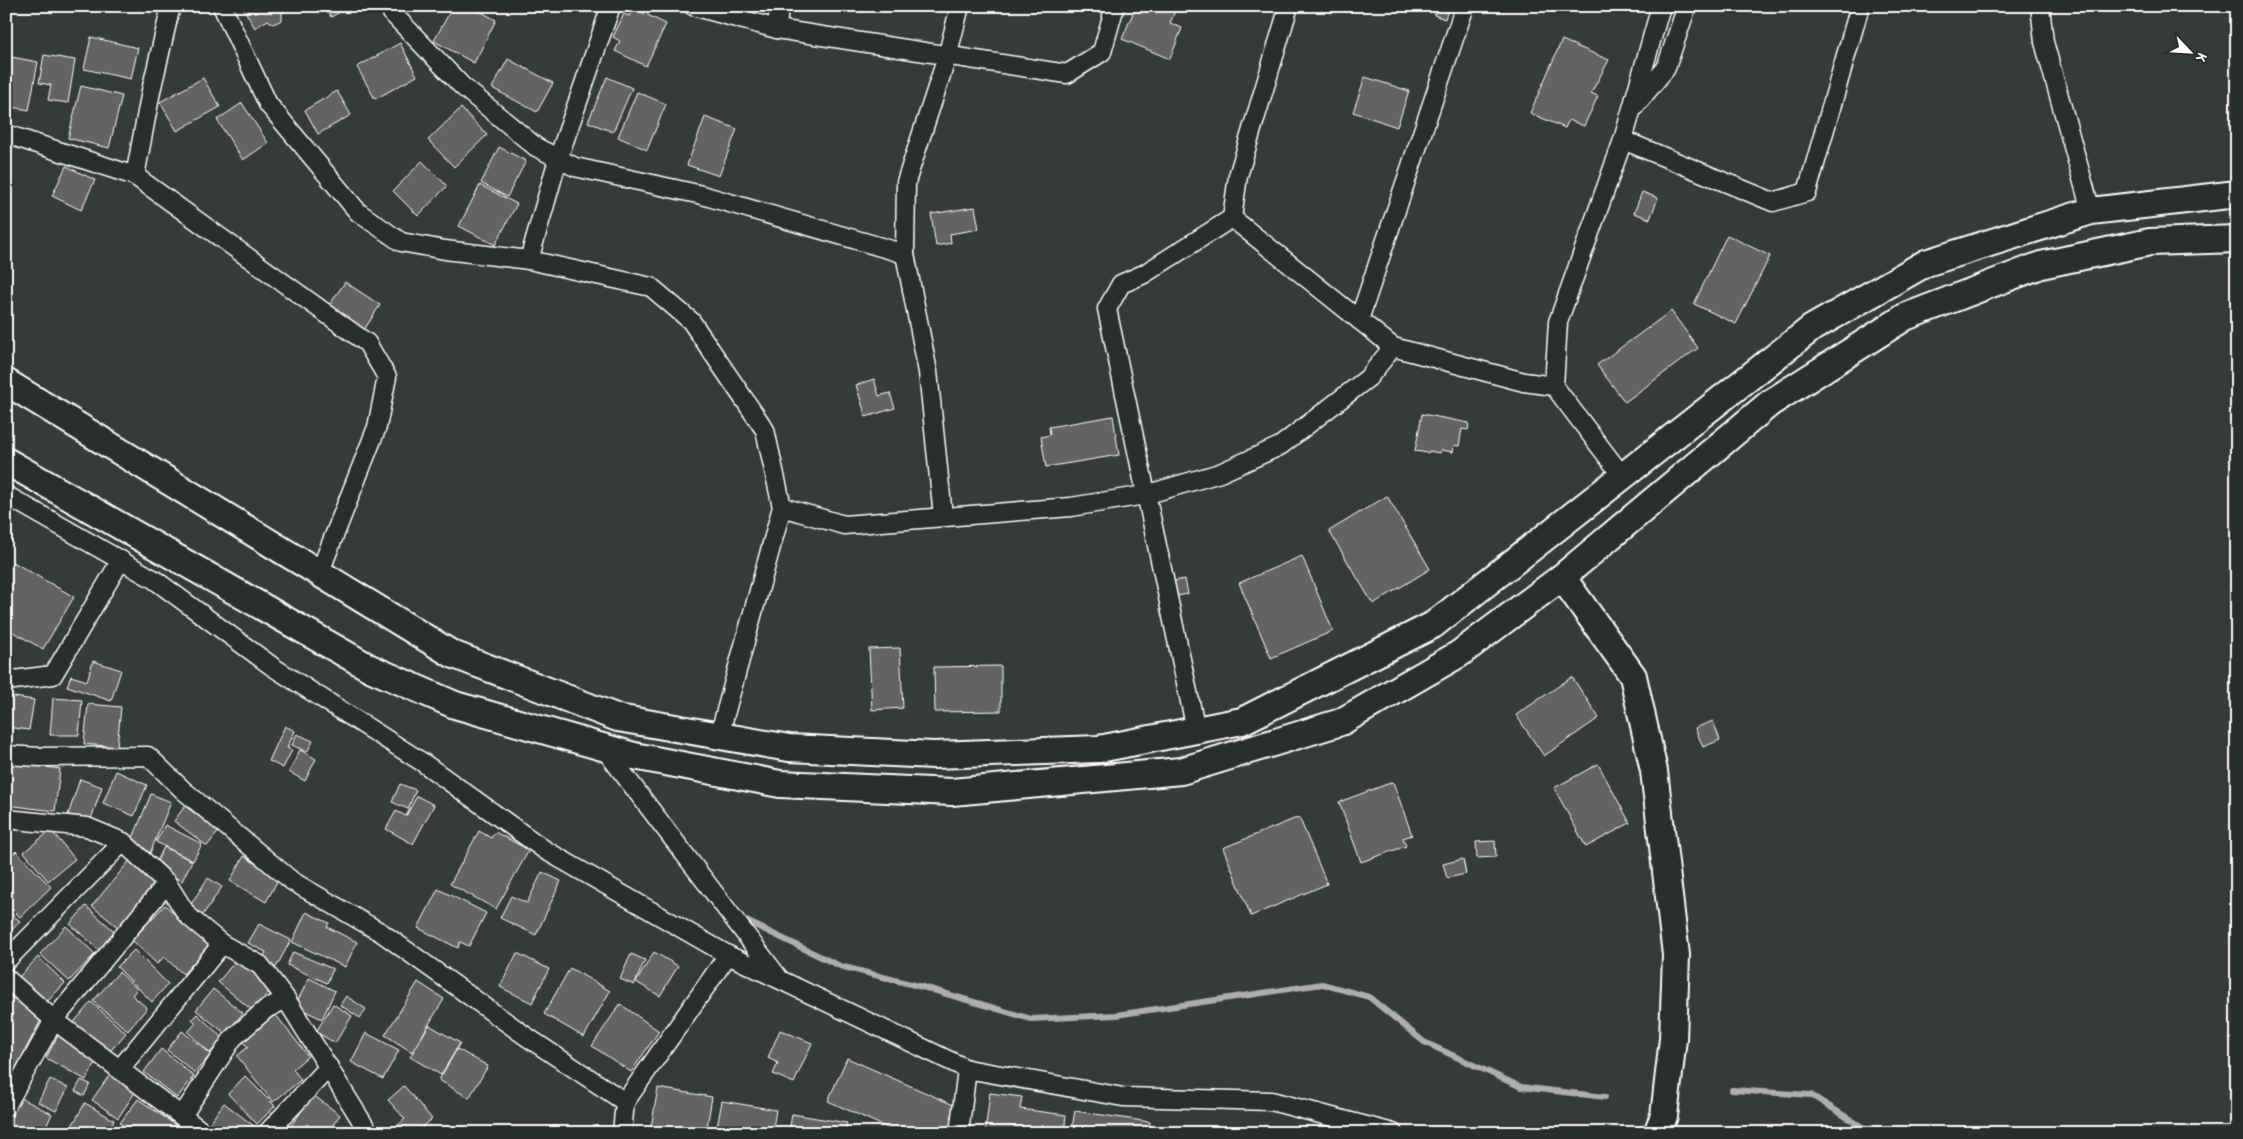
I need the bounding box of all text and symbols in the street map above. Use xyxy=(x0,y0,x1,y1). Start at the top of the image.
north arrow xyxy=(2166,28,2216,78)
text: K xyxy=(2192,50,2212,66)

